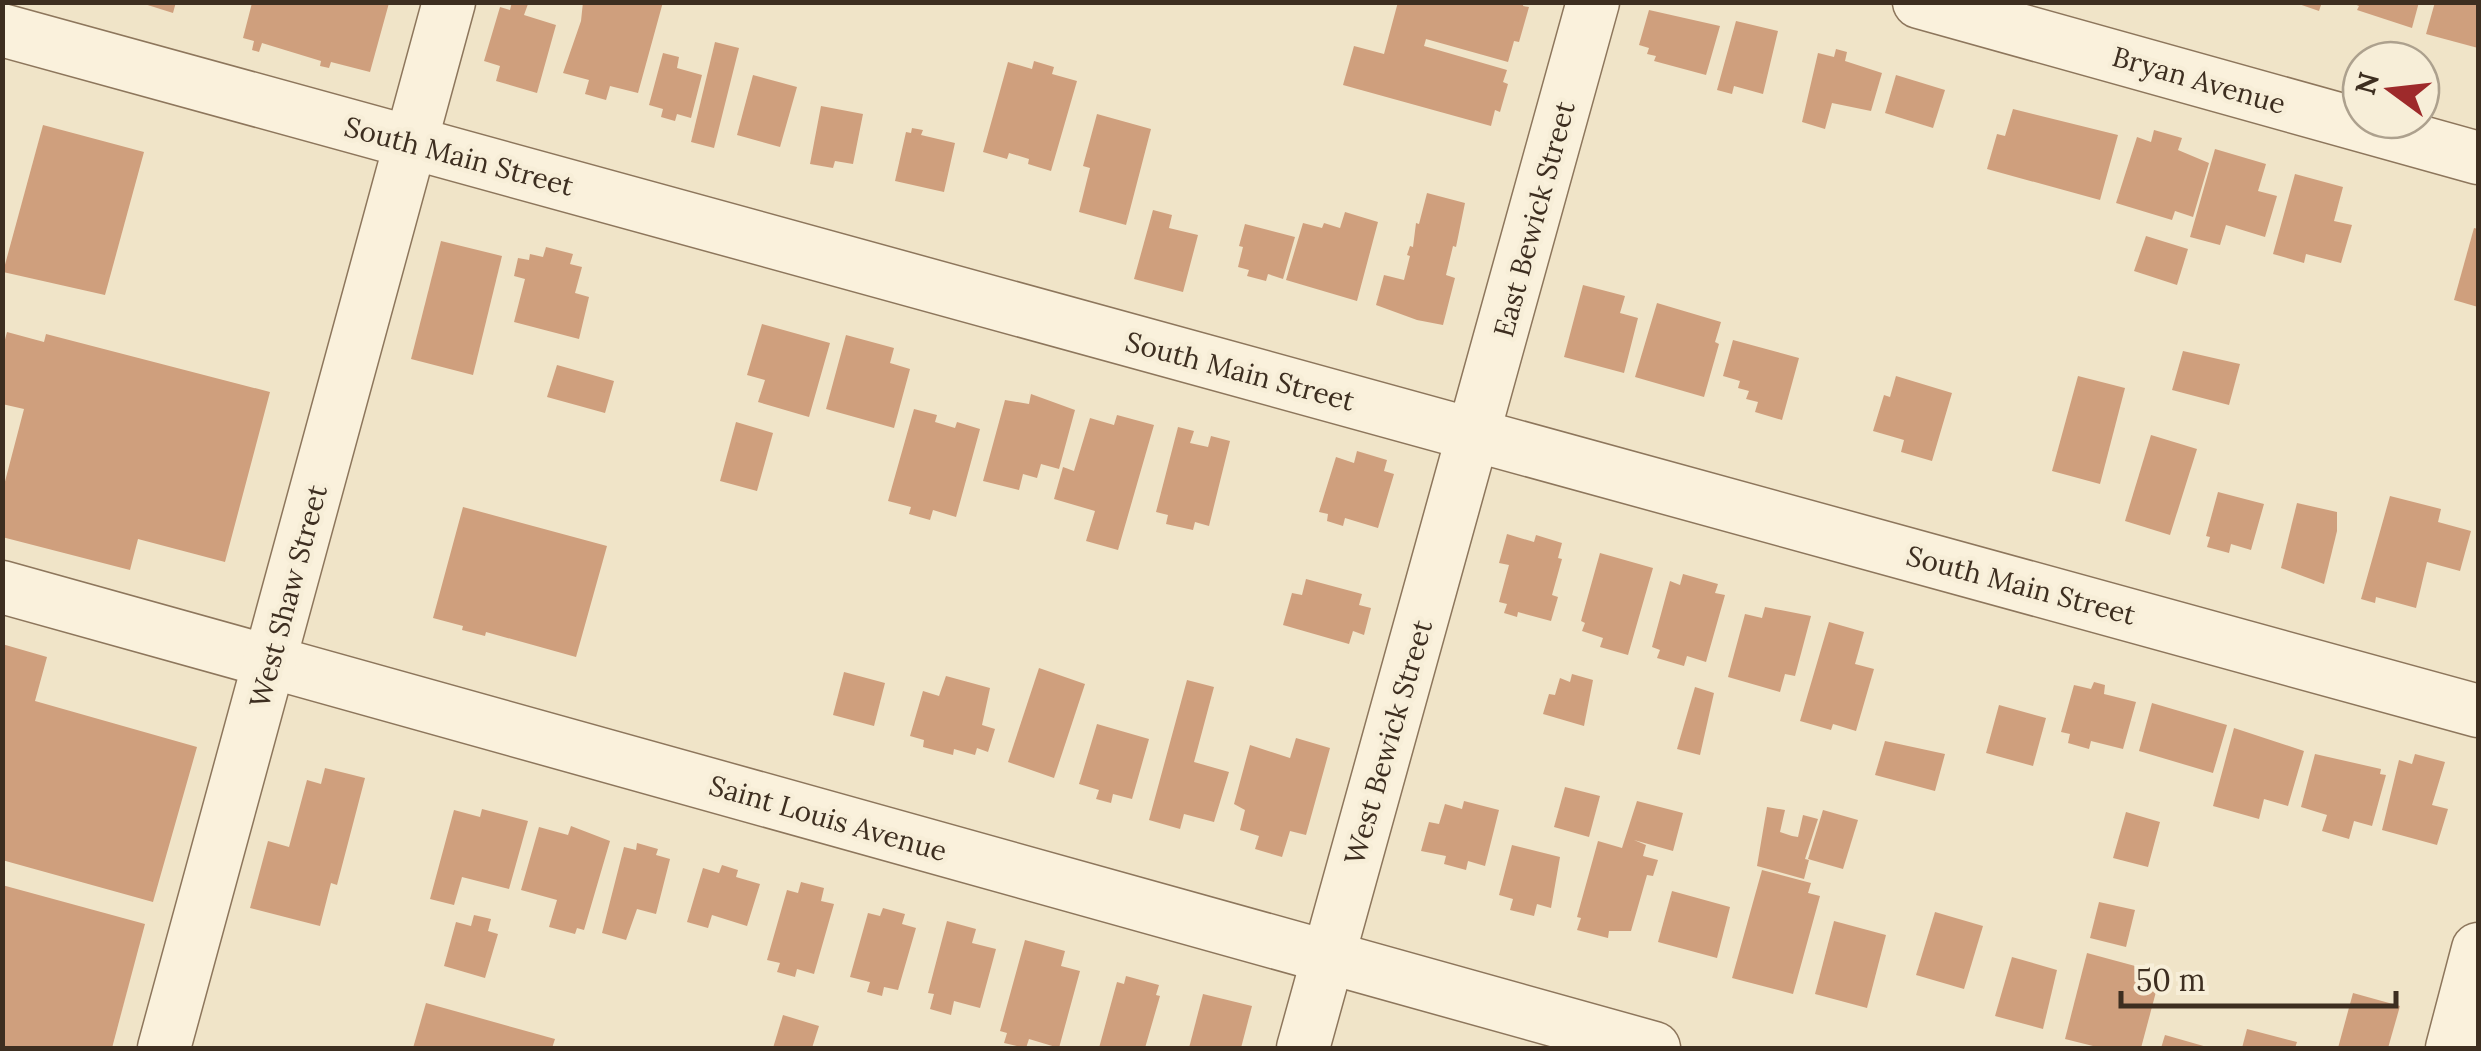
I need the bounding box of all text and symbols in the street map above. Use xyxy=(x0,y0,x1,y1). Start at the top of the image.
street label: Bryan Avenue xyxy=(2108,38,2290,122)
north arrow xyxy=(2341,40,2441,140)
text: N xyxy=(2347,68,2387,99)
street label: East Bewick Street xyxy=(1485,97,1583,341)
street label: South Main Street xyxy=(340,108,578,204)
street label: South Main Street xyxy=(1121,323,1359,419)
street label: West Shaw Street xyxy=(241,481,335,711)
street label: South Main Street xyxy=(1902,537,2140,633)
street label: West Bewick Street xyxy=(1336,615,1440,868)
street label: Saint Louis Avenue xyxy=(705,767,951,869)
scale bar xyxy=(2121,946,2396,1008)
text: 50 m xyxy=(2136,961,2206,999)

